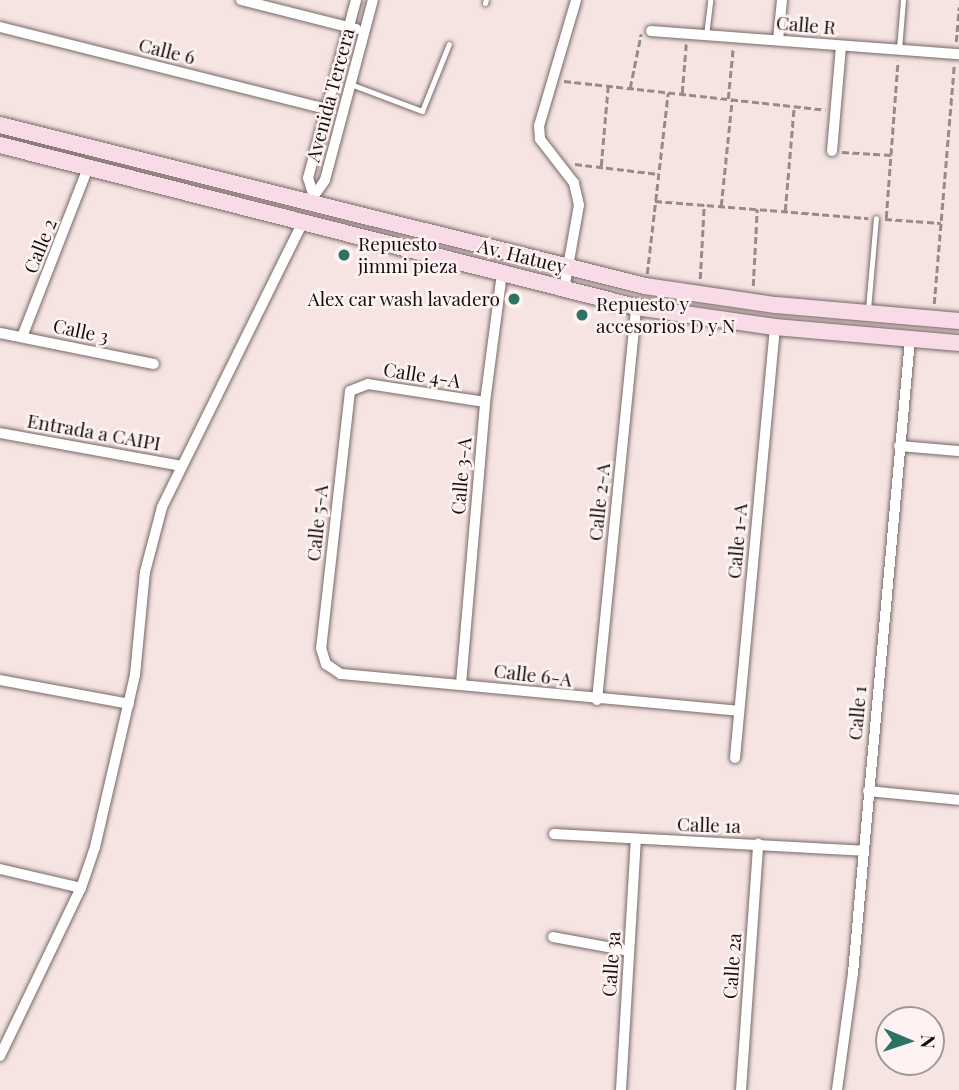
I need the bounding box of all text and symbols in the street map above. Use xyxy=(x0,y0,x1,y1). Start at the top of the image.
street label: Calle R xyxy=(775,11,837,39)
street label: Avenida Tercera xyxy=(301,25,359,165)
street label: Calle 6 xyxy=(136,33,198,69)
street label: Calle 2 xyxy=(19,215,61,277)
place label: Repuesto jimmi pieza xyxy=(358,233,457,277)
street label: Av. Hatuey xyxy=(475,234,569,278)
marker: Repuesto jimmi pieza xyxy=(336,247,352,263)
place label: Alex car wash lavadero xyxy=(306,288,500,310)
marker: Alex car wash lavadero xyxy=(506,291,522,307)
place label: Repuesto y accesorios D y N xyxy=(596,293,736,337)
marker: Repuesto y accesorios D y N xyxy=(574,307,590,323)
street label: Calle 3 xyxy=(51,314,111,348)
street label: Calle 4-A xyxy=(382,358,462,392)
street label: Entrada a CAIPI xyxy=(25,409,163,455)
street label: Calle 3-A xyxy=(446,436,476,516)
street label: Calle 2-A xyxy=(584,462,614,542)
street label: Calle 5-A xyxy=(302,484,332,562)
street label: Calle 1-A xyxy=(722,502,752,580)
street label: Calle 6-A xyxy=(492,659,574,691)
street label: Calle 1 xyxy=(843,685,871,741)
street label: Calle 1a xyxy=(677,812,741,838)
street label: Calle 3a xyxy=(597,930,625,998)
street label: Calle 2a xyxy=(718,932,746,1000)
north arrow xyxy=(875,1006,945,1076)
text: N xyxy=(916,1034,942,1049)

